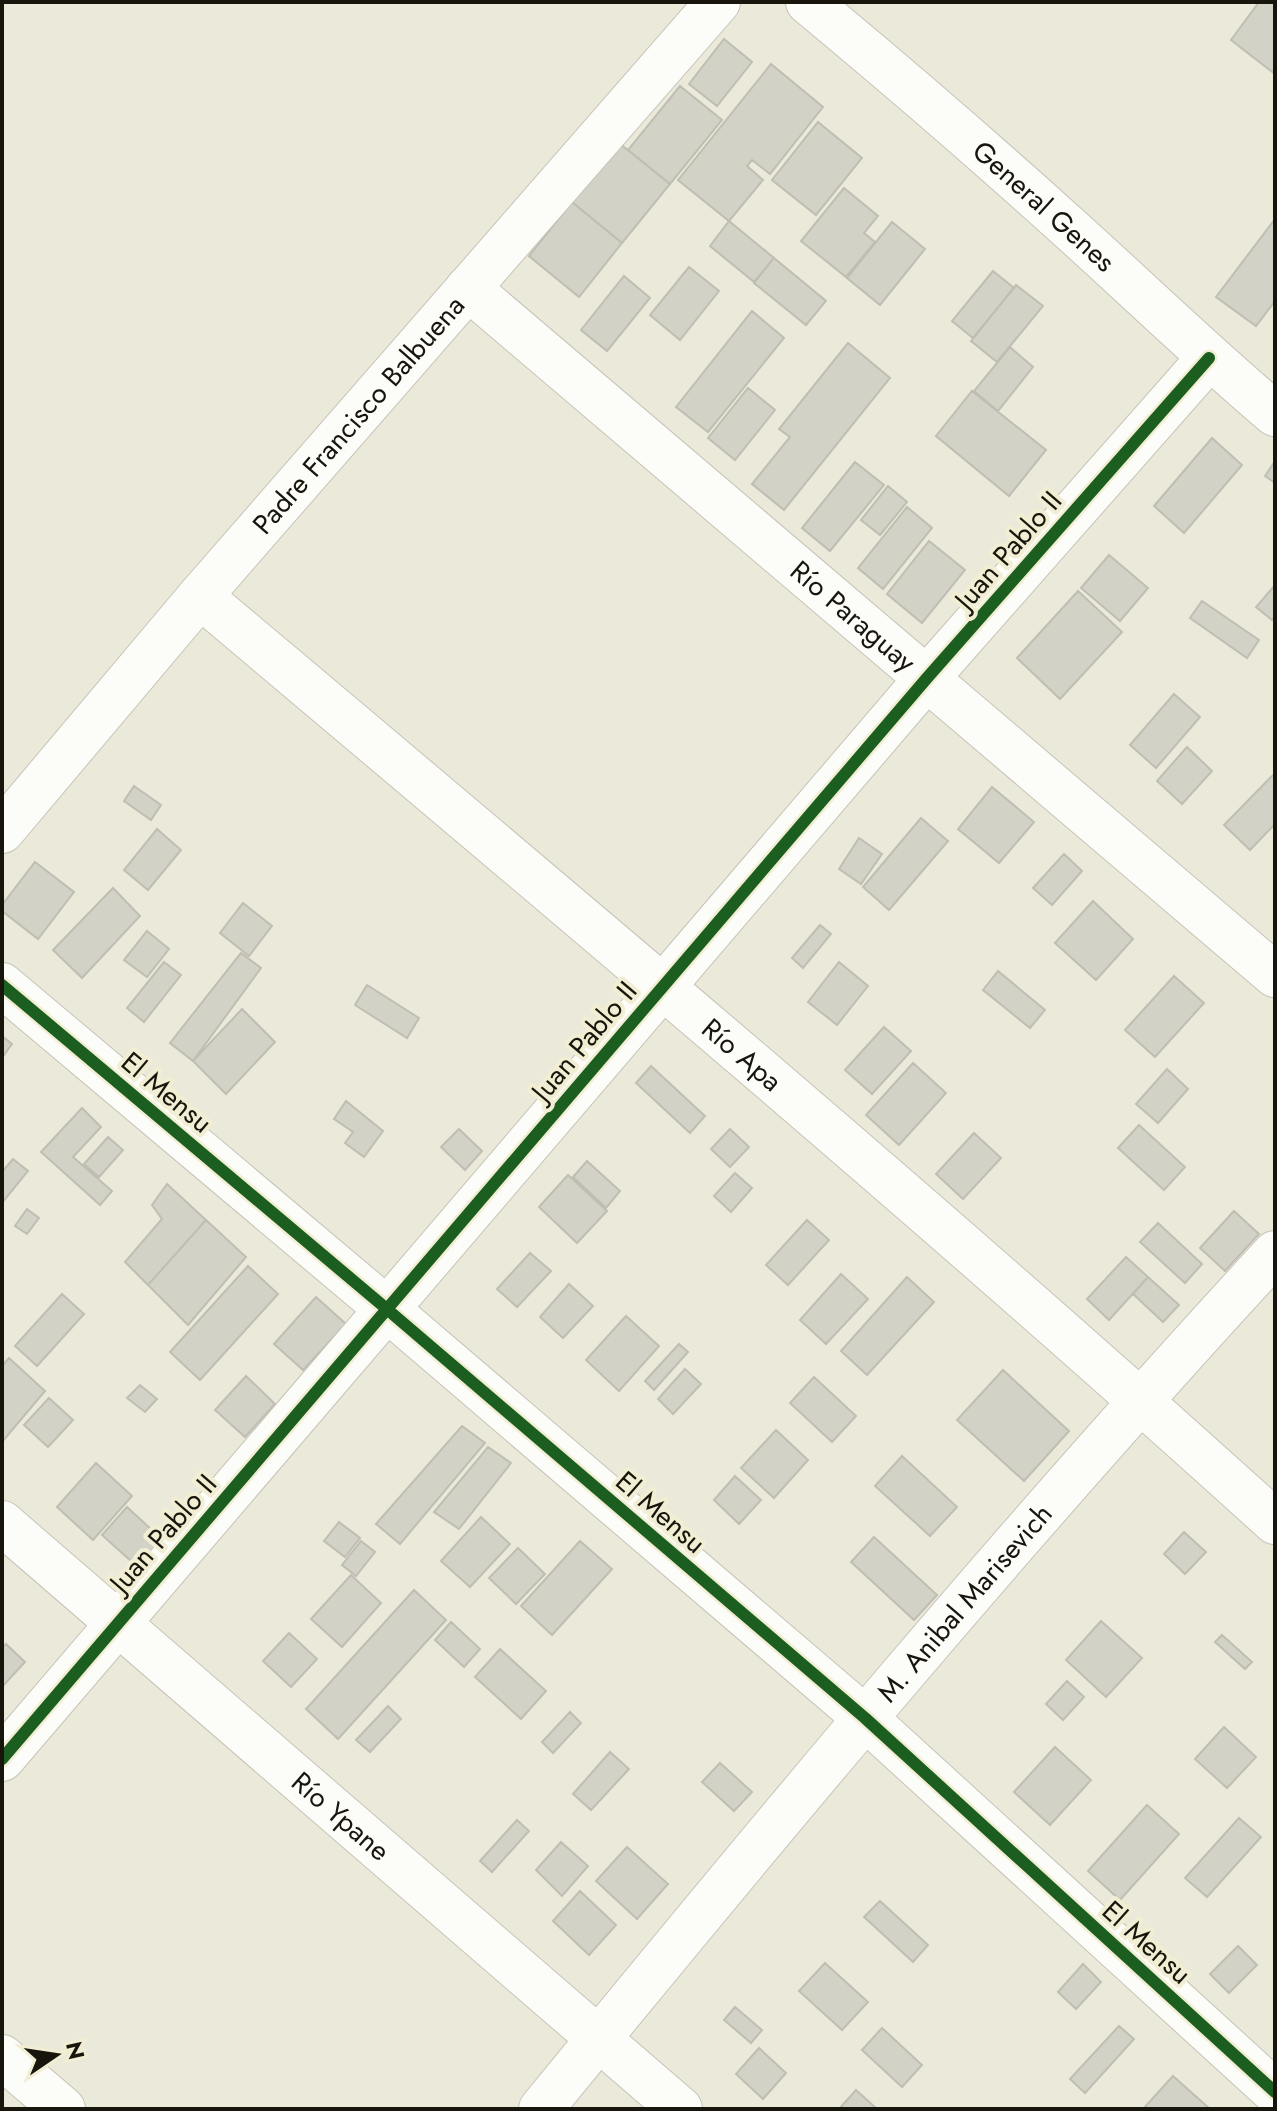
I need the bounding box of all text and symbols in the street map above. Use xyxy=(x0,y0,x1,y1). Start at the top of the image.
street label: General Genes xyxy=(963,131,1124,281)
street label: Padre Francisco Balbuena xyxy=(243,286,474,543)
street label: Juan Pablo II xyxy=(942,482,1072,622)
street label: Río Paraguay xyxy=(781,551,925,682)
street label: Juan Pablo II xyxy=(519,972,647,1113)
street label: Río Apa xyxy=(692,1009,791,1101)
street label: El Mensu xyxy=(112,1042,221,1143)
street label: El Mensu xyxy=(606,1461,715,1563)
street label: Juan Pablo II xyxy=(97,1465,227,1605)
street label: M. Anibal Marisevich xyxy=(867,1495,1062,1711)
street label: Río Ypane xyxy=(282,1762,399,1871)
street label: El Mensu xyxy=(1093,1891,1201,1994)
north arrow xyxy=(16,2015,96,2095)
text: N xyxy=(58,2038,93,2063)

